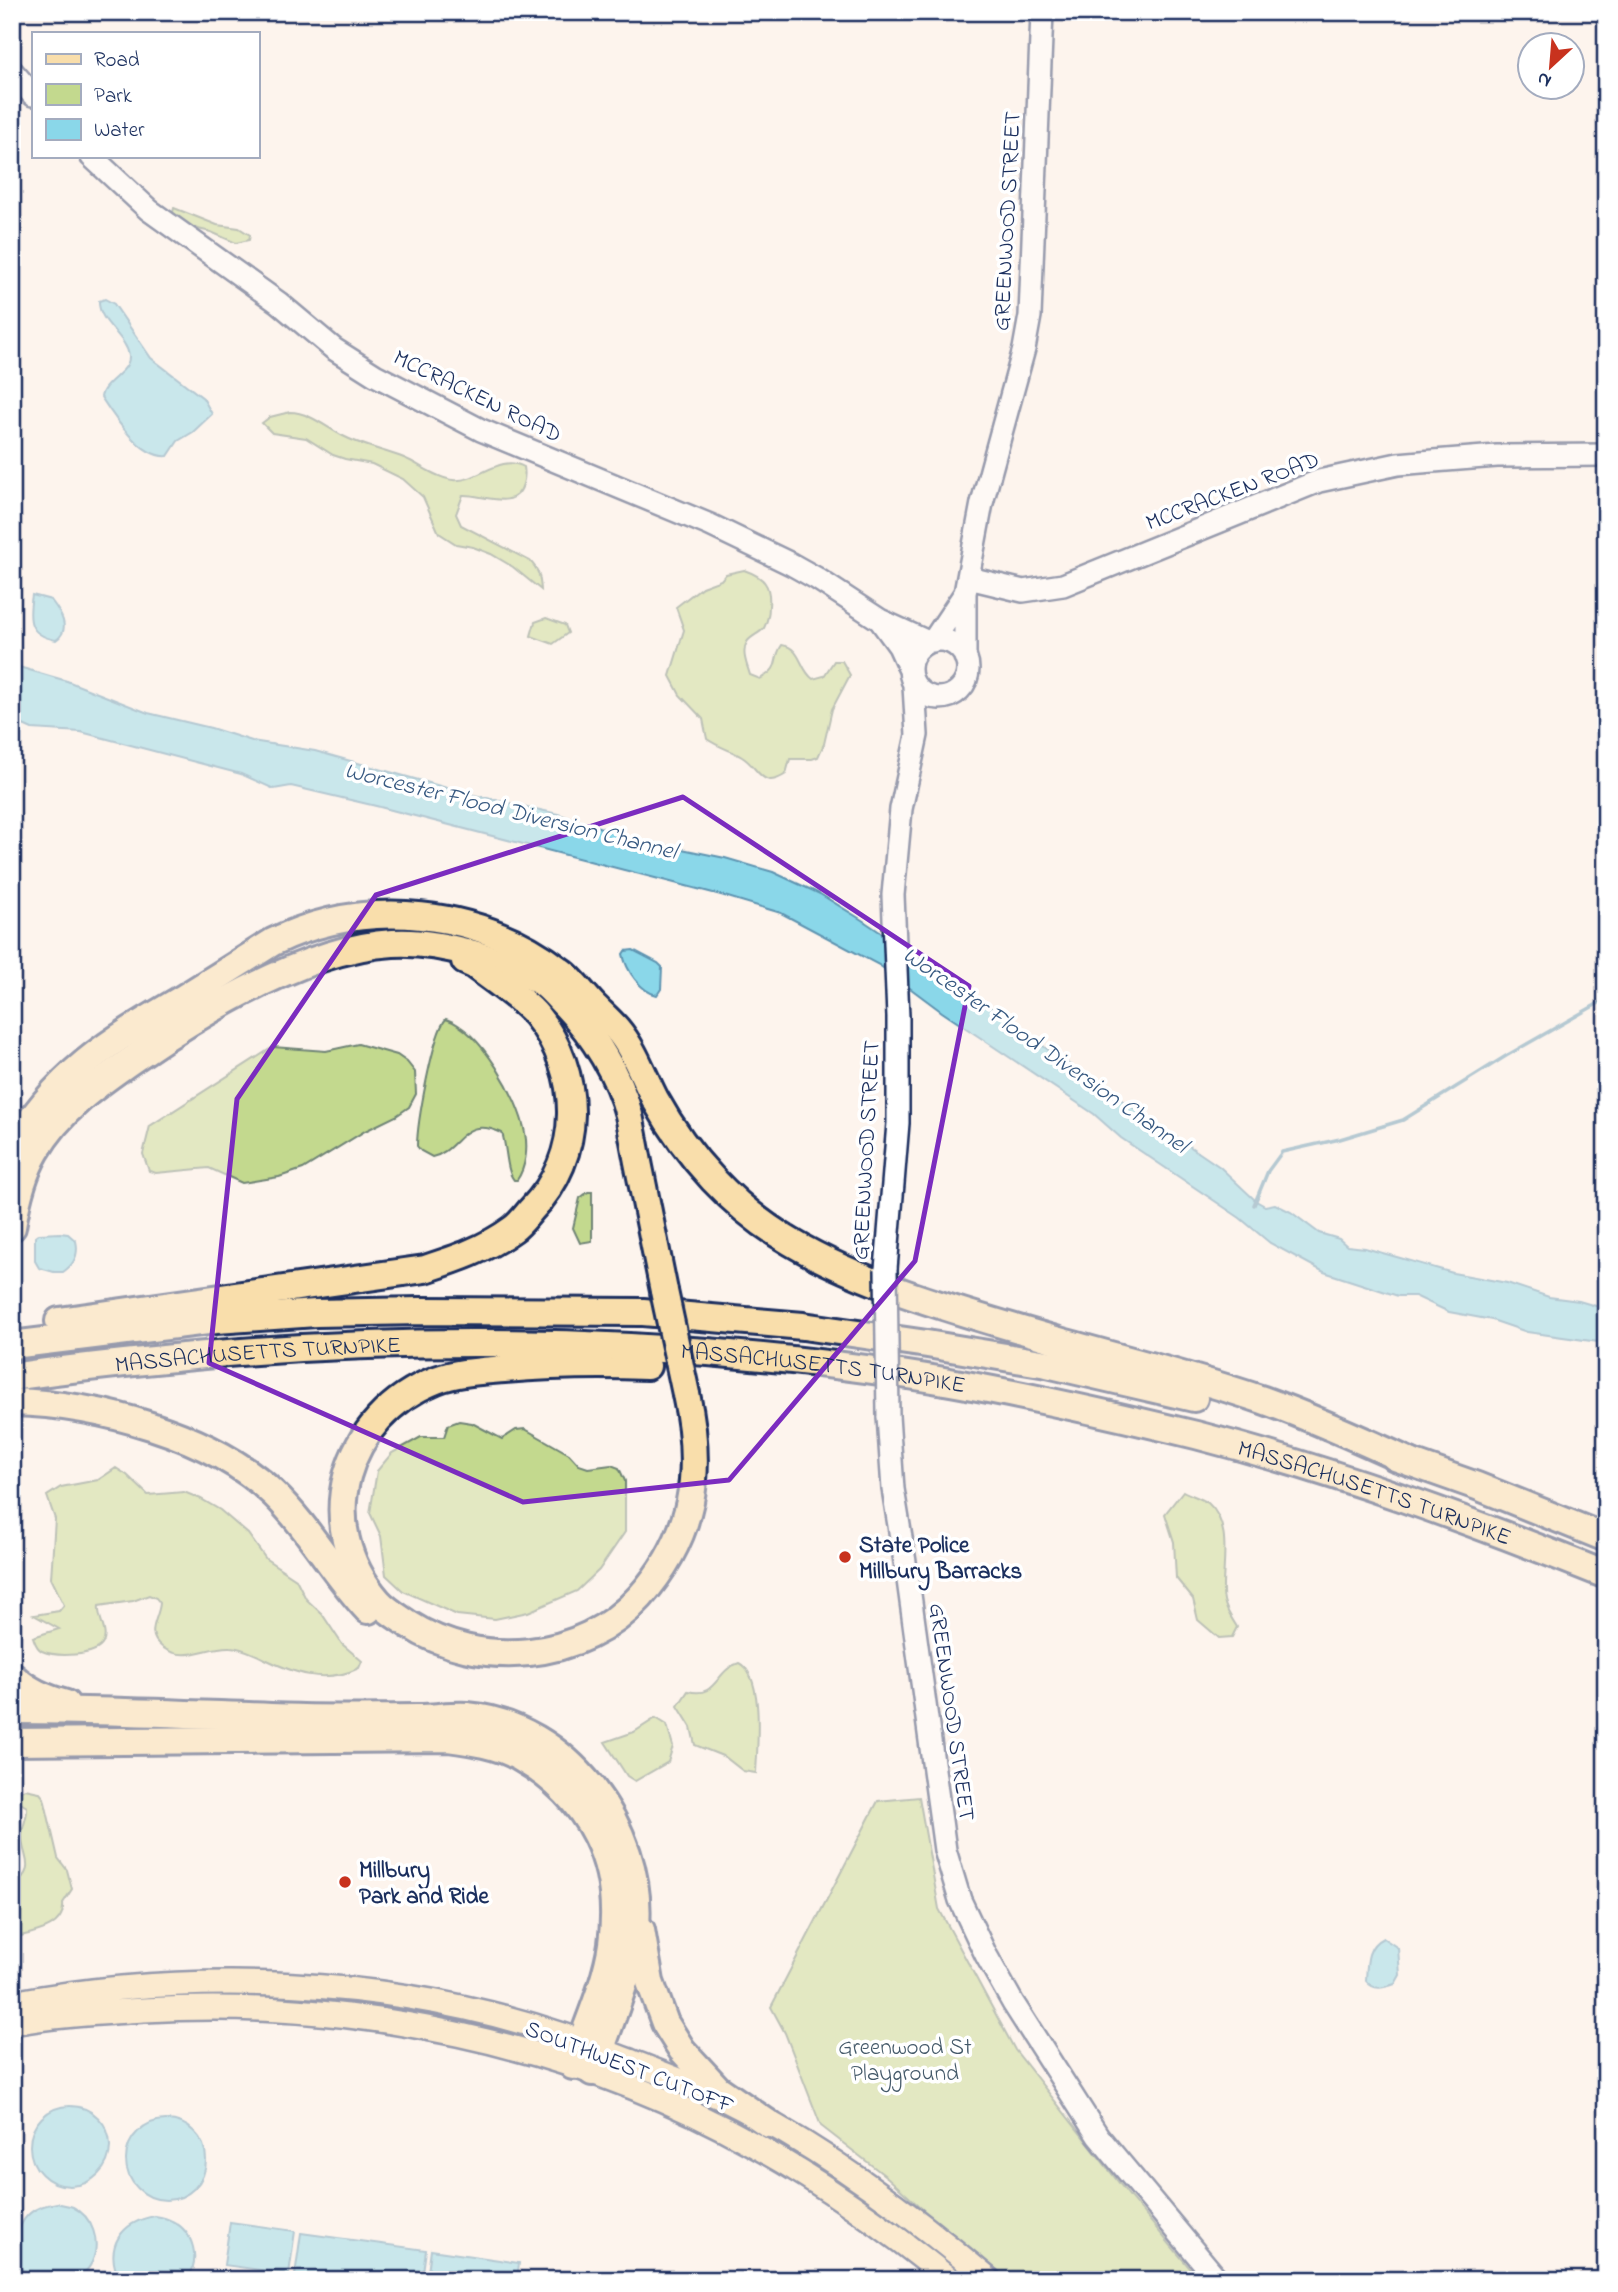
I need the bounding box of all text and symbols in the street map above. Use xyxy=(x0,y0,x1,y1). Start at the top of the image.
legend xyxy=(32,32,259,158)
north arrow xyxy=(1516,32,1586,102)
text: Road xyxy=(94,46,140,76)
text: N xyxy=(1533,64,1556,94)
text: Park xyxy=(94,82,133,112)
street label: GREENWOOD STREET xyxy=(986,111,1031,332)
text: Water xyxy=(94,116,145,146)
street label: MCCRACKEN ROAD xyxy=(387,342,567,452)
street label: MCCRACKEN ROAD xyxy=(1141,444,1324,541)
water label: Worcester Flood Diversion Channel xyxy=(341,754,683,871)
water label: Worcester Flood Diversion Channel xyxy=(895,939,1197,1165)
street label: GREENWOOD STREET xyxy=(845,1040,890,1261)
street label: MASSACHUSETTS TURNPIKE xyxy=(113,1330,401,1383)
street label: MASSACHUSETTS TURNPIKE xyxy=(680,1336,968,1403)
street label: MASSACHUSETTS TURNPIKE xyxy=(1234,1433,1515,1555)
place label: State Police Millbury Barracks xyxy=(859,1530,1023,1591)
marker: State Police Millbury Barracks xyxy=(837,1549,853,1565)
street label: GREENWOOD STREET xyxy=(919,1601,982,1823)
place label: Millbury Park and Ride xyxy=(359,1855,490,1914)
marker: Millbury Park and Ride xyxy=(337,1874,353,1890)
street label: SOUTHWEST CUTOFF xyxy=(520,2013,738,2123)
park label: Greenwood St Playground xyxy=(838,2032,972,2093)

